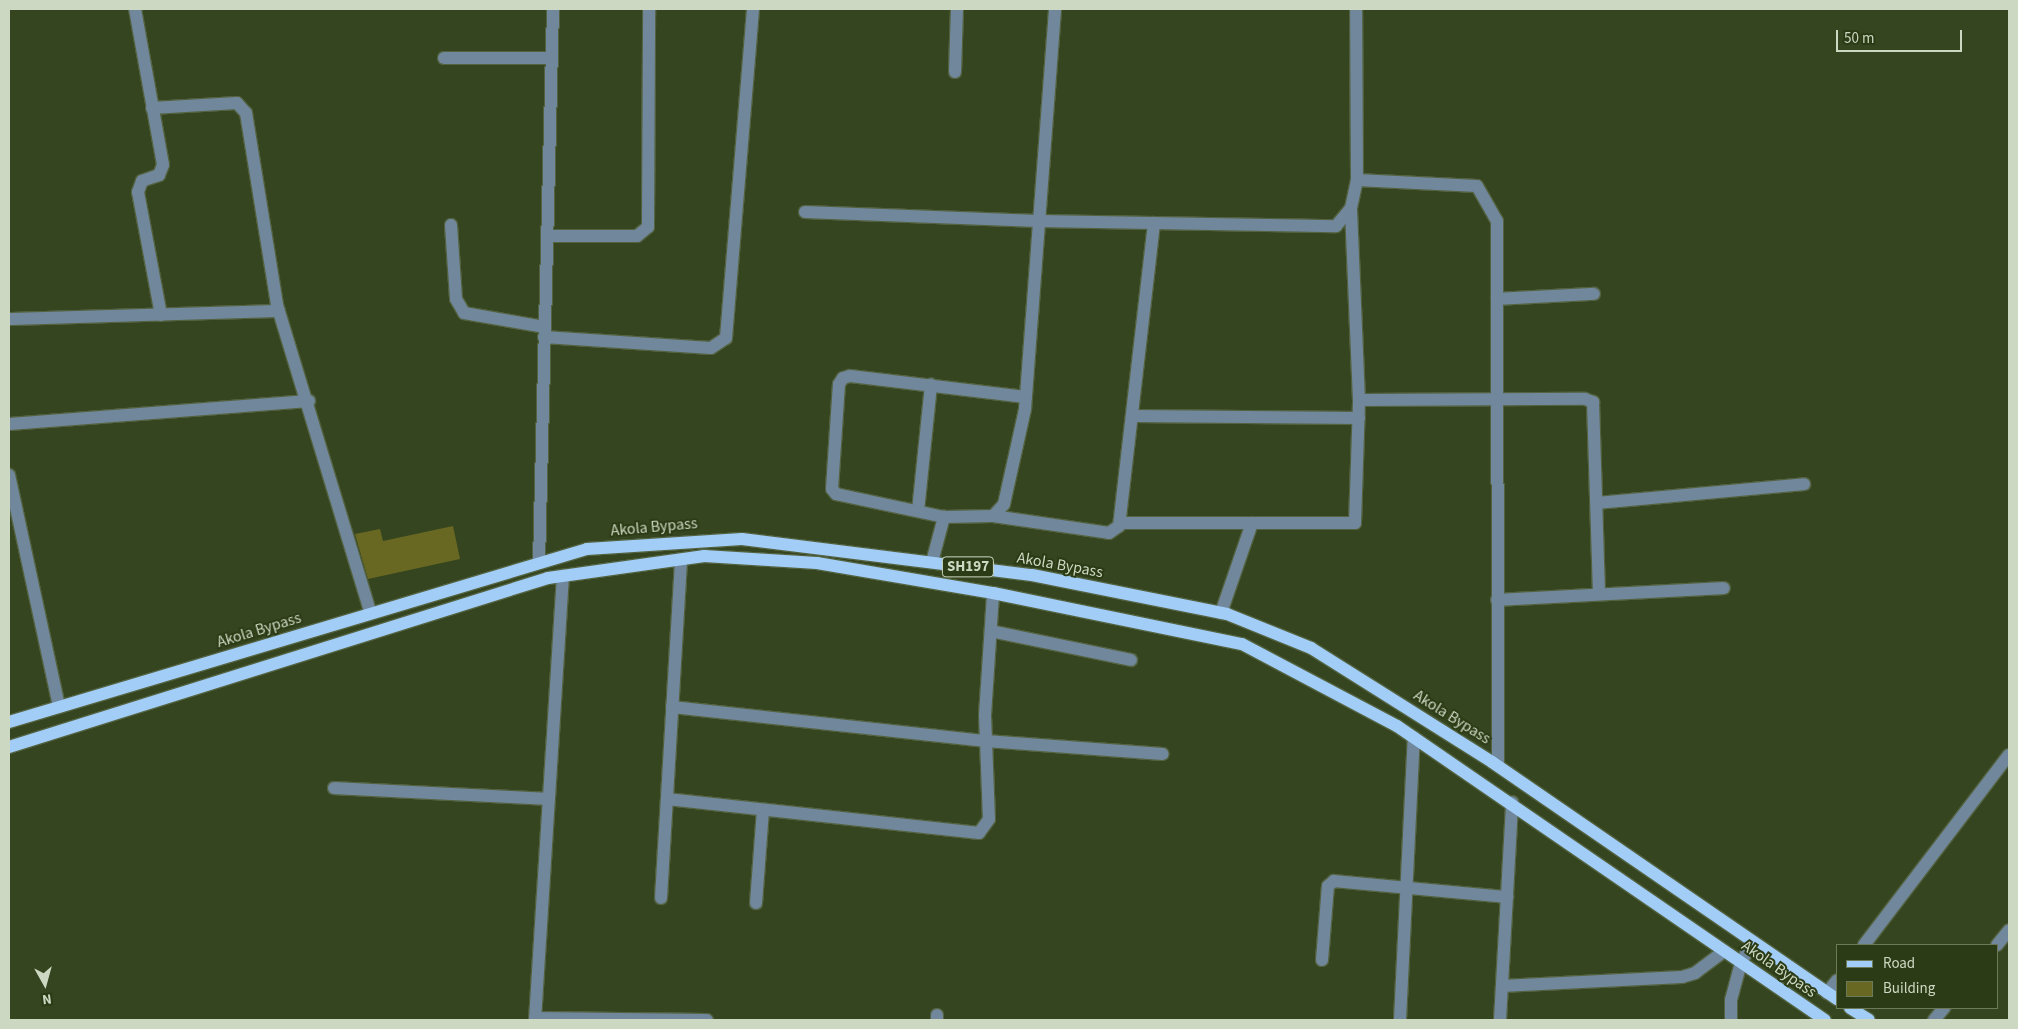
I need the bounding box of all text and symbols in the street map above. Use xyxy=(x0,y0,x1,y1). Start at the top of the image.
scale bar xyxy=(1838,20,1964,52)
text: 50 m xyxy=(1844,28,1874,49)
street label: Akola Bypass xyxy=(610,514,698,540)
street label: Akola Bypass xyxy=(1015,548,1105,582)
road number: SH197 xyxy=(942,554,994,580)
street label: Akola Bypass xyxy=(215,608,303,652)
street label: Akola Bypass xyxy=(1410,686,1494,748)
street label: Akola Bypass xyxy=(1738,936,1820,1002)
legend xyxy=(1836,944,1998,1009)
text: Road xyxy=(1883,953,1915,974)
north arrow xyxy=(20,959,70,1009)
text: Building xyxy=(1883,978,1935,999)
text: N xyxy=(41,988,53,1009)

